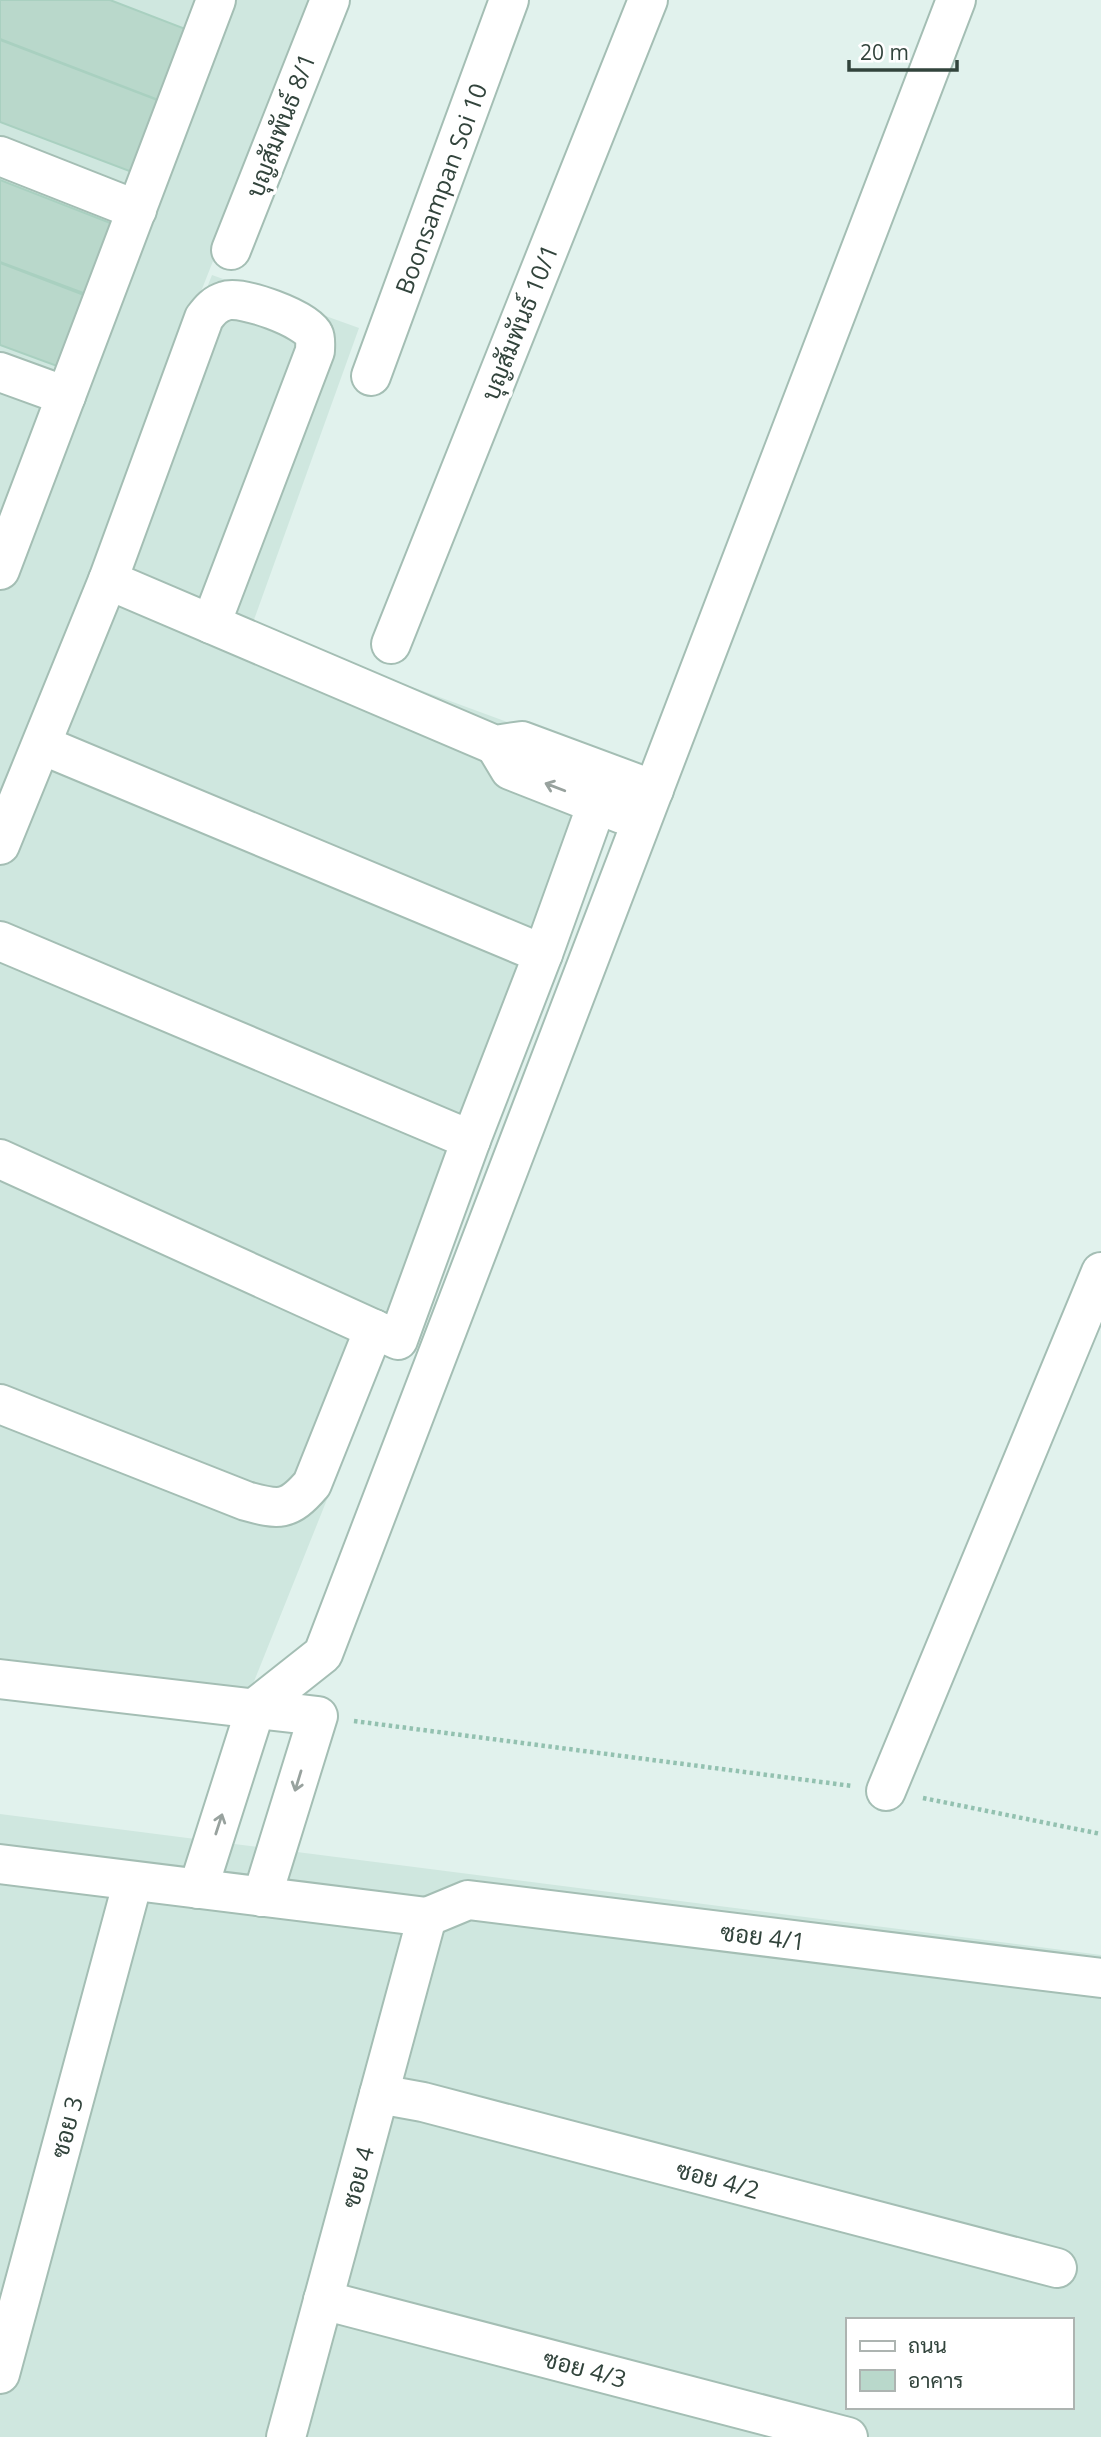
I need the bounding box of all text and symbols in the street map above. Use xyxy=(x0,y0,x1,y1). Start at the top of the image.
scale bar xyxy=(849,28,958,72)
text: 20 m xyxy=(860,38,909,66)
street label: บุญสัมพันธ์ 8/1 xyxy=(237,48,324,202)
street label: Boonsampan Soi 10 xyxy=(386,78,494,298)
street label: บุญสัมพันธ์ 10/1 xyxy=(473,239,566,405)
one-way arrow xyxy=(545,780,566,793)
one-way arrow xyxy=(291,1770,303,1792)
one-way arrow xyxy=(213,1813,226,1835)
street label: ซอย 4/1 xyxy=(719,1914,807,1958)
street label: ซอย 3 xyxy=(42,2093,90,2161)
street label: ซอย 4 xyxy=(333,2142,381,2211)
street label: ซอย 4/2 xyxy=(673,2152,763,2206)
legend xyxy=(846,2318,1073,2409)
text: ถนน xyxy=(908,2331,947,2359)
street label: ซอย 4/3 xyxy=(540,2341,630,2395)
text: อาคาร xyxy=(908,2366,964,2394)

